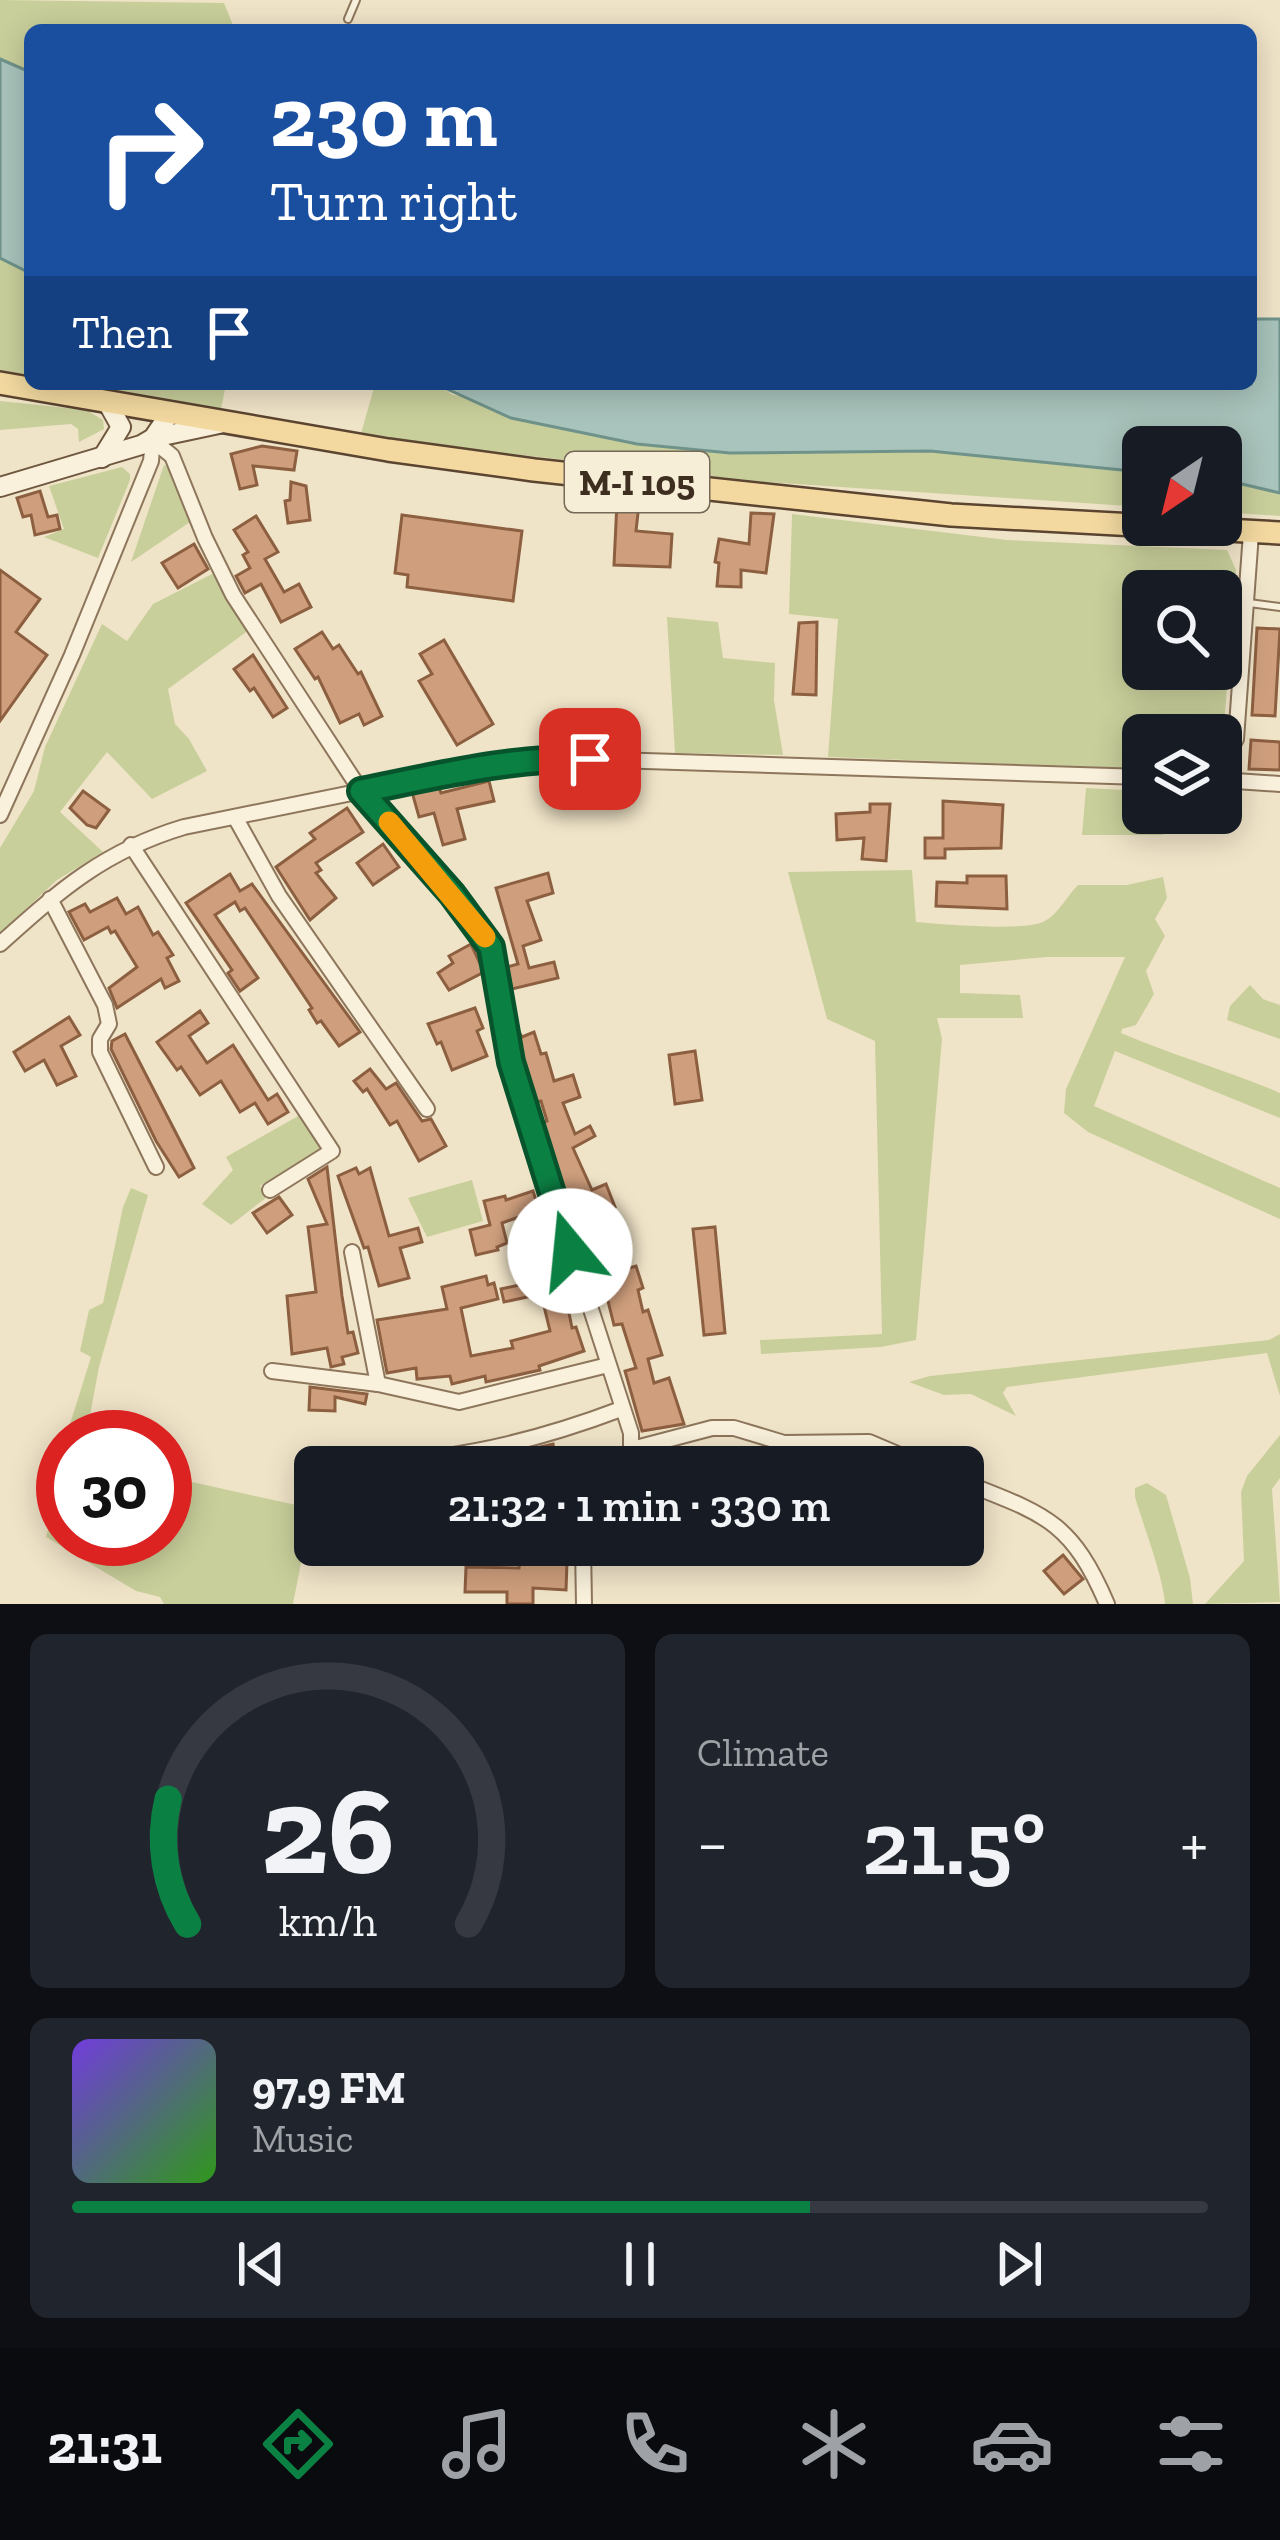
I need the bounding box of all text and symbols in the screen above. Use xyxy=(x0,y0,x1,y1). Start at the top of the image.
text: 230 m xyxy=(270,67,498,168)
icon: right xyxy=(72,72,228,228)
text: Turn right xyxy=(270,169,517,234)
icon: arrive xyxy=(196,300,262,366)
text: Then xyxy=(72,306,172,360)
north arrow xyxy=(1122,426,1242,546)
map controls xyxy=(1122,426,1242,834)
road number: M-I 105 xyxy=(565,452,709,512)
button: search xyxy=(1122,570,1242,690)
pin xyxy=(539,708,641,810)
button: layers xyxy=(1122,714,1242,834)
icon: arrive xyxy=(557,726,623,792)
position arrow xyxy=(507,1188,633,1314)
speed limit sign: 30 xyxy=(36,1410,192,1566)
text: 21:32 · 1 min · 330 m xyxy=(448,1479,830,1533)
text: Climate xyxy=(697,1729,829,1776)
text: 26 xyxy=(261,1755,394,1905)
text: 21.5° xyxy=(862,1789,1046,1897)
text: − xyxy=(697,1804,728,1883)
text: + xyxy=(1180,1804,1208,1883)
text: km/h xyxy=(279,1896,376,1947)
text: 97.9 FM xyxy=(252,2061,405,2115)
text: Music xyxy=(252,2115,354,2162)
icon: previous xyxy=(228,2231,294,2297)
icon: pause xyxy=(607,2231,673,2297)
icon: next xyxy=(986,2231,1052,2297)
icon: directions xyxy=(256,2402,340,2486)
icon: music xyxy=(435,2402,519,2486)
icon: phone xyxy=(613,2402,697,2486)
icon: climate xyxy=(792,2402,876,2486)
icon: car xyxy=(970,2402,1054,2486)
icon: filters xyxy=(1149,2402,1233,2486)
text: 21:31 xyxy=(47,2412,162,2477)

